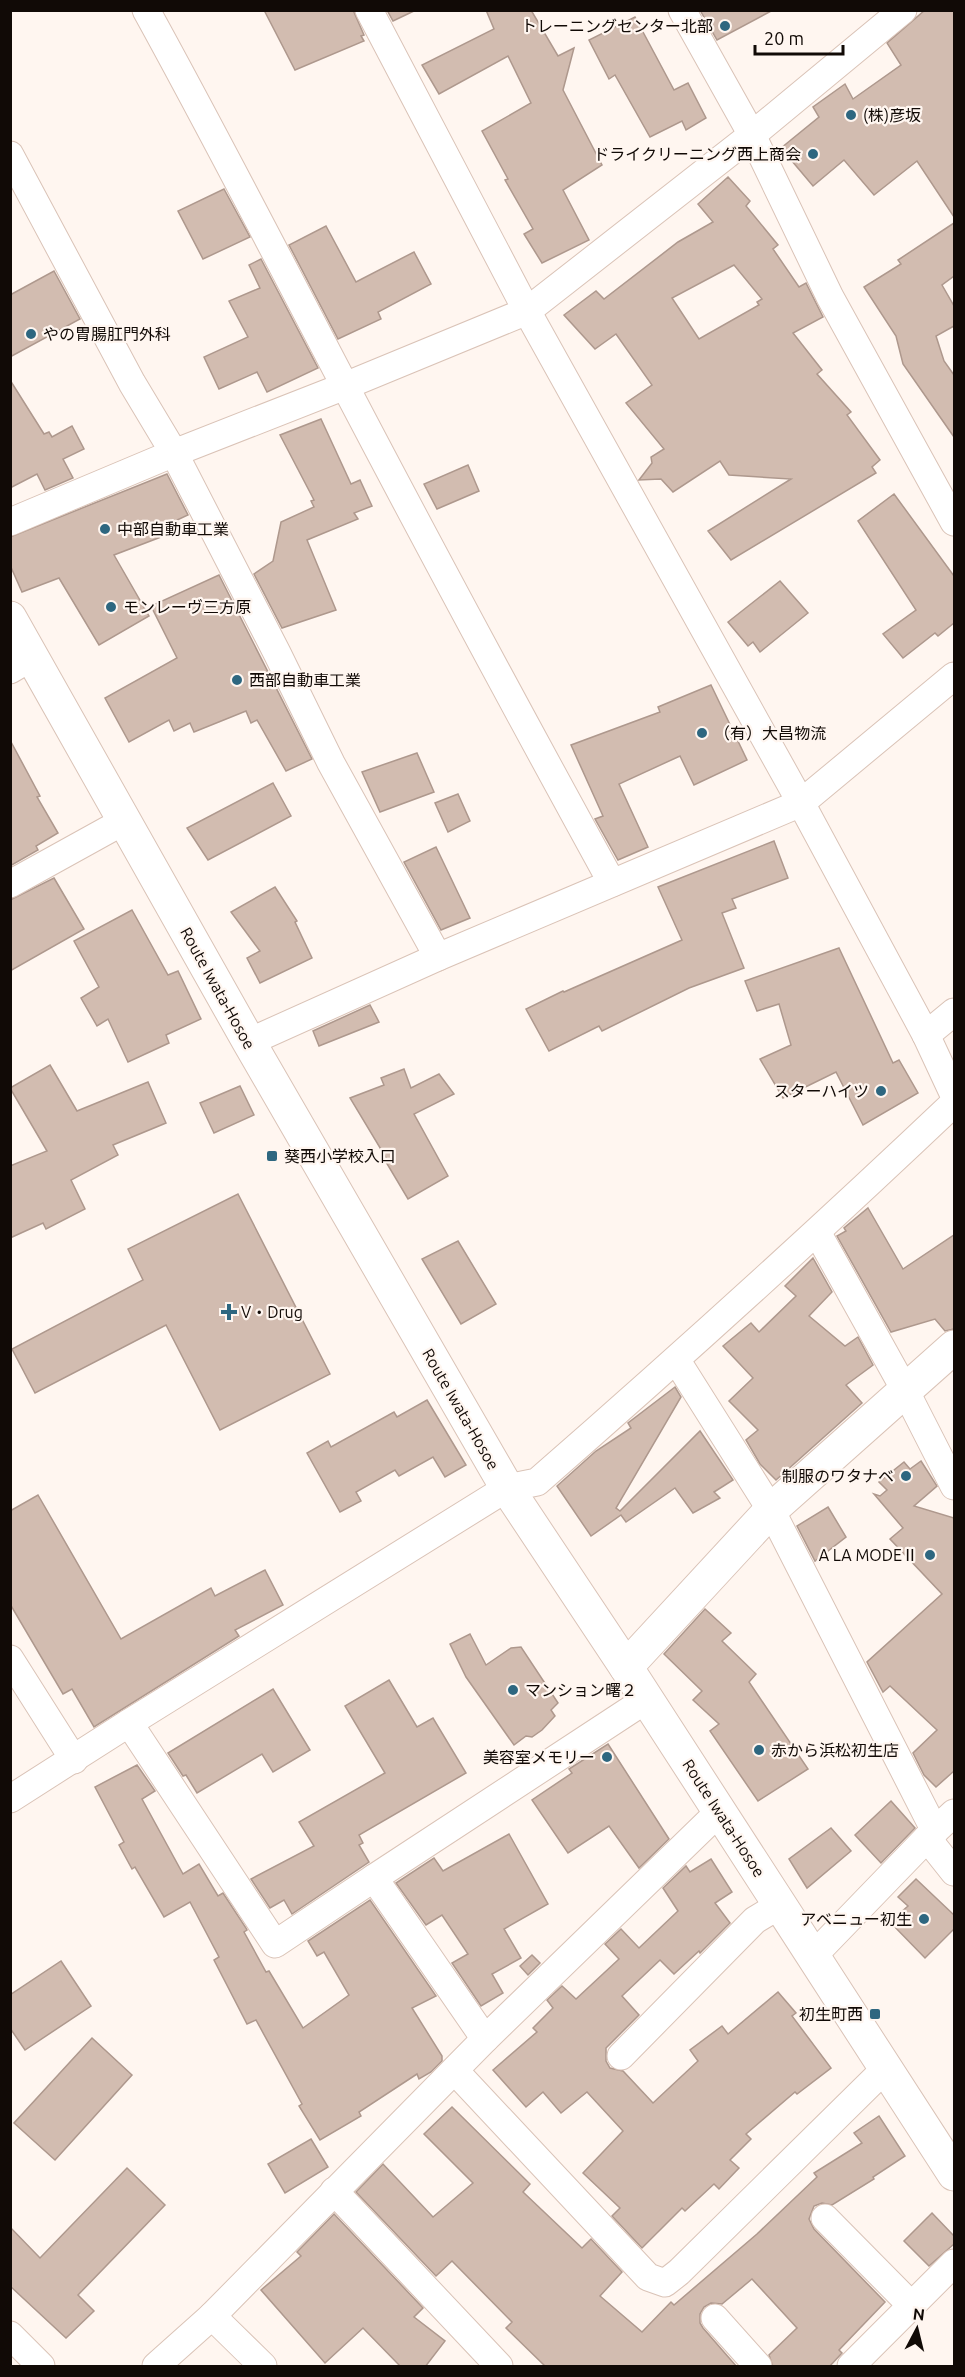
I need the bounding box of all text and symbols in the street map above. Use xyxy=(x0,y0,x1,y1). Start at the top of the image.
place label: トレーニングセンター北部 xyxy=(521,17,713,35)
scale bar xyxy=(755,18,844,56)
marker: トレーニングセンター北部 xyxy=(718,19,732,33)
text: 20 m xyxy=(764,28,804,48)
place label: (株)彦坂 xyxy=(863,106,921,125)
marker: (株)彦坂 xyxy=(844,108,858,122)
place label: ドライクリーニング西上商会 xyxy=(593,145,801,163)
marker: ドライクリーニング西上商会 xyxy=(806,147,820,161)
place label: やの胃腸肛門外科 xyxy=(43,325,171,343)
marker: やの胃腸肛門外科 xyxy=(24,327,38,341)
place label: 中部自動車工業 xyxy=(117,520,229,538)
marker: 中部自動車工業 xyxy=(98,522,112,536)
place label: モンレーヴ三方原 xyxy=(123,598,251,616)
marker: モンレーヴ三方原 xyxy=(104,600,118,614)
place label: 西部自動車工業 xyxy=(249,671,361,689)
marker: 西部自動車工業 xyxy=(230,673,244,687)
place label: （有）大昌物流 xyxy=(714,724,826,742)
marker: （有）大昌物流 xyxy=(695,726,709,740)
street label: Route Iwata-Hosoe xyxy=(177,924,259,1052)
place label: スターハイツ xyxy=(774,1082,869,1100)
marker: スターハイツ xyxy=(874,1084,888,1098)
place label: 葵西小学校入口 xyxy=(284,1147,396,1165)
marker: 葵西小学校入口 xyxy=(265,1149,279,1163)
place label: V・Drug xyxy=(241,1303,303,1321)
marker: V・Drug xyxy=(222,1305,236,1319)
street label: Route Iwata-Hosoe xyxy=(419,1345,503,1473)
place label: 制服のワタナベ xyxy=(782,1467,894,1485)
marker: 制服のワタナベ xyxy=(899,1469,913,1483)
place label: A LA MODEⅡ xyxy=(819,1546,918,1564)
marker: A LA MODEⅡ xyxy=(923,1548,937,1562)
place label: マンション曙２ xyxy=(525,1681,637,1699)
marker: マンション曙２ xyxy=(506,1683,520,1697)
place label: 赤から浜松初生店 xyxy=(771,1741,899,1759)
marker: 赤から浜松初生店 xyxy=(752,1743,766,1757)
place label: 美容室メモリー xyxy=(483,1748,595,1766)
marker: 美容室メモリー xyxy=(600,1750,614,1764)
street label: Route Iwata-Hosoe xyxy=(679,1756,769,1880)
place label: アベニュー初生 xyxy=(800,1910,912,1928)
marker: アベニュー初生 xyxy=(917,1912,931,1926)
place label: 初生町西 xyxy=(799,2005,863,2023)
marker: 初生町西 xyxy=(868,2007,882,2021)
north arrow xyxy=(887,2299,947,2359)
text: N xyxy=(912,2304,926,2324)

